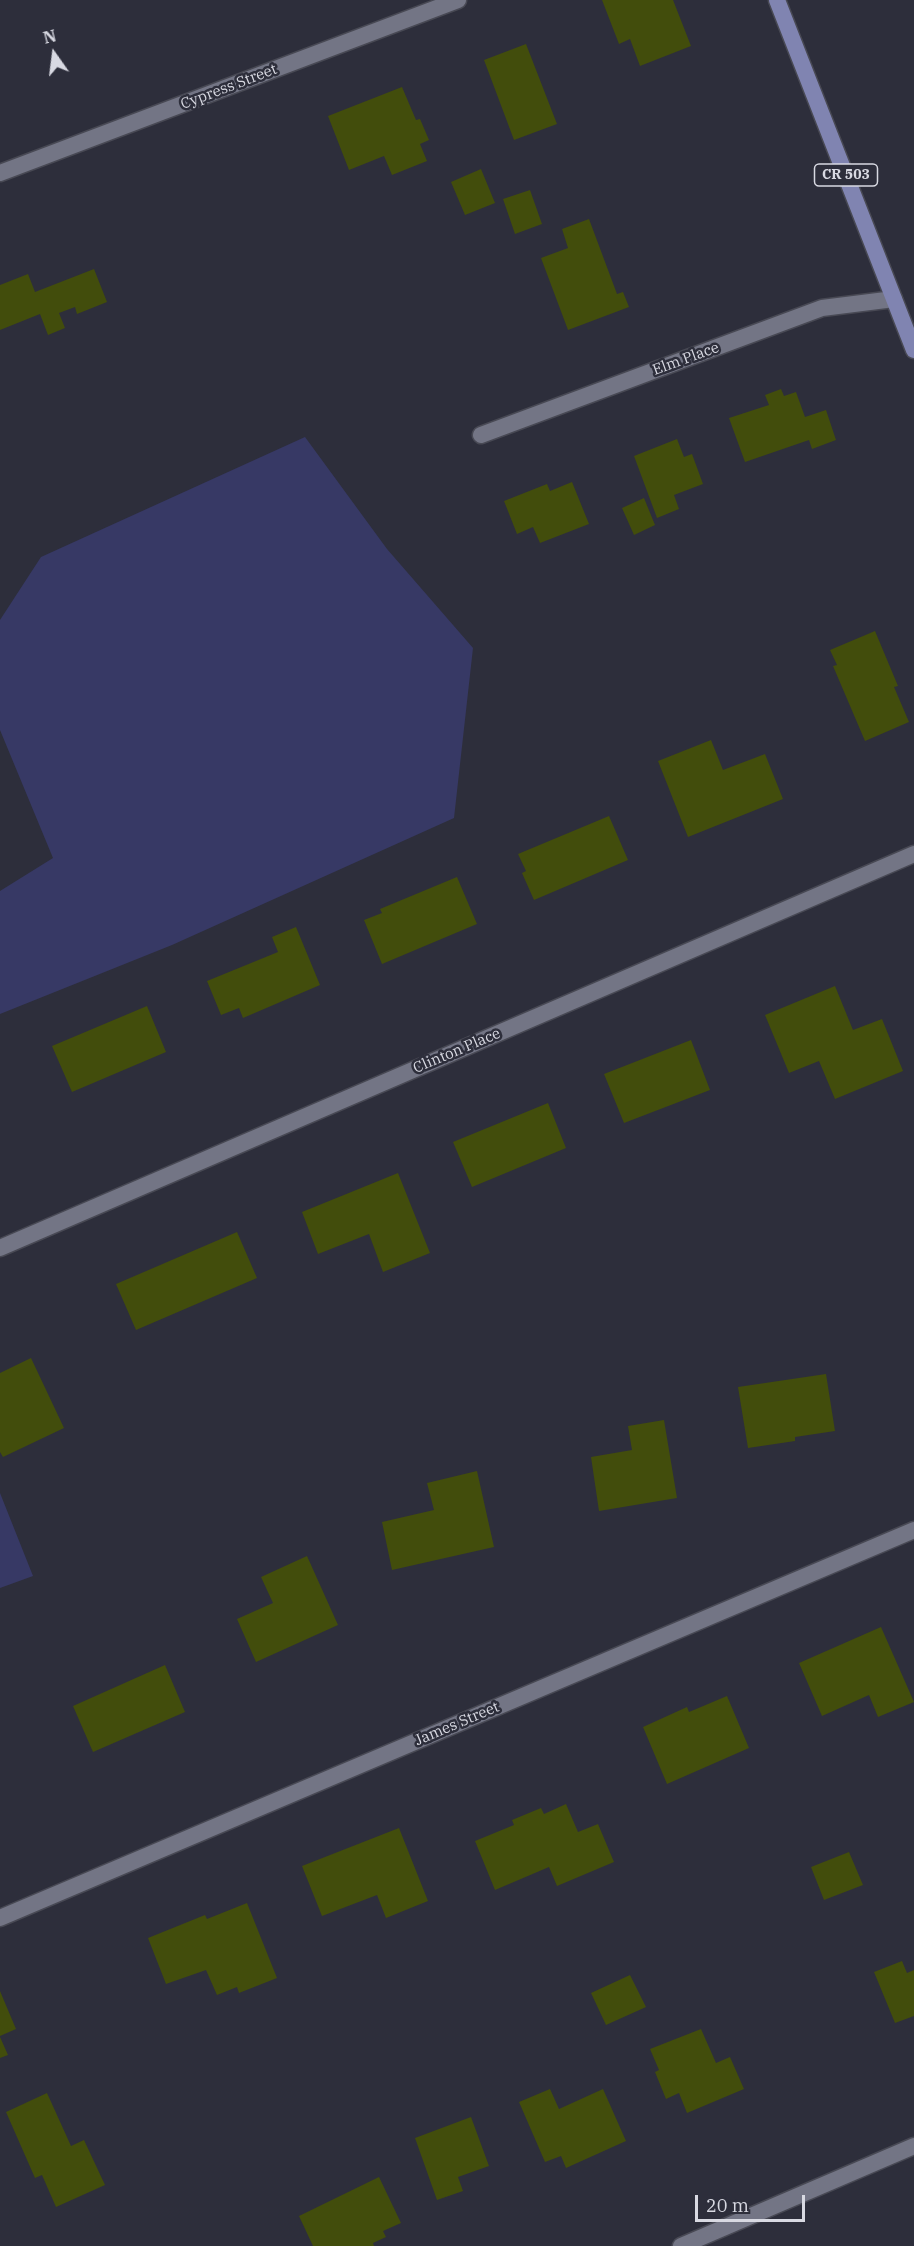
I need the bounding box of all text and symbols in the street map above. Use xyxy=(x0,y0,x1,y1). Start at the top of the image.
north arrow xyxy=(24,24,84,84)
text: N xyxy=(41,25,58,48)
street label: Cypress Street xyxy=(178,60,280,114)
road number: CR 503 xyxy=(814,164,878,186)
street label: Elm Place xyxy=(650,339,722,379)
street label: Clinton Place xyxy=(411,1025,503,1077)
street label: James Street xyxy=(412,1698,502,1750)
scale bar xyxy=(698,2183,808,2221)
text: 20 m xyxy=(706,2194,749,2217)

